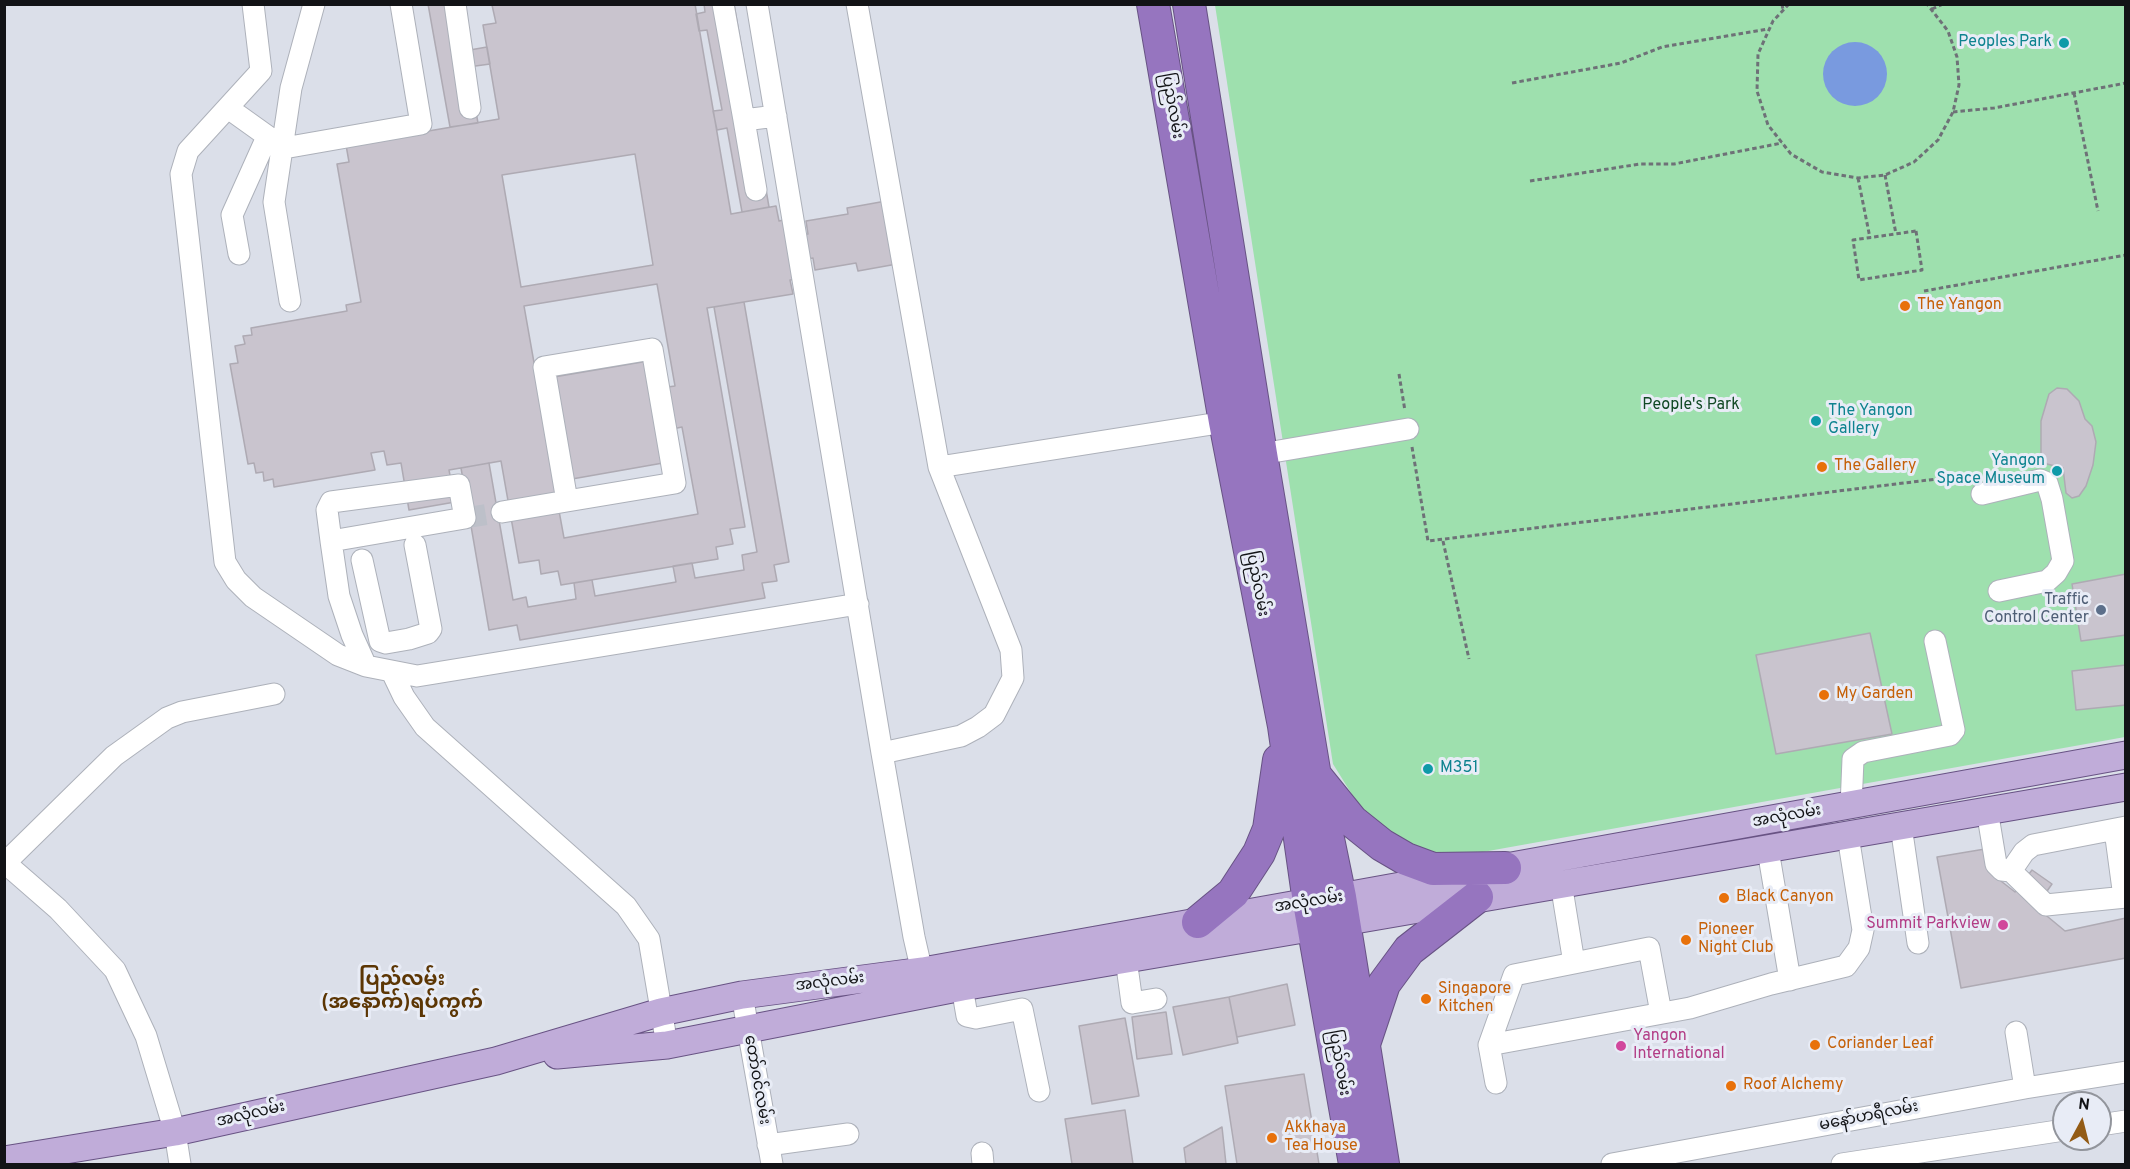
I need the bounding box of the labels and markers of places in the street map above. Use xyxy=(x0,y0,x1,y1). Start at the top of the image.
place label: Peoples Park xyxy=(1958,33,2052,53)
marker: Peoples Park xyxy=(2057,36,2071,50)
place label: The Yangon xyxy=(1917,296,2002,316)
marker: The Yangon xyxy=(1898,299,1912,313)
place label: The Yangon Gallery xyxy=(1828,402,1913,440)
marker: The Yangon Gallery xyxy=(1809,414,1823,428)
place label: Yangon Space Museum xyxy=(1937,452,2045,490)
place label: The Gallery xyxy=(1834,457,1916,477)
marker: The Gallery xyxy=(1815,460,1829,474)
marker: Yangon Space Museum xyxy=(2050,464,2064,478)
place label: Traffic Control Center xyxy=(1984,591,2089,629)
marker: Traffic Control Center xyxy=(2094,603,2108,617)
place label: My Garden xyxy=(1836,685,1913,705)
marker: My Garden xyxy=(1817,688,1831,702)
place label: M351 xyxy=(1440,759,1478,779)
marker: M351 xyxy=(1421,762,1435,776)
place label: Black Canyon xyxy=(1736,888,1834,908)
marker: Black Canyon xyxy=(1717,891,1731,905)
place label: Summit Parkview xyxy=(1866,915,1991,935)
marker: Summit Parkview xyxy=(1996,918,2010,932)
place label: Pioneer Night Club xyxy=(1698,921,1774,959)
marker: Pioneer Night Club xyxy=(1679,933,1693,947)
place label: Singapore Kitchen xyxy=(1438,980,1511,1018)
marker: Singapore Kitchen xyxy=(1419,992,1433,1006)
place label: Yangon International xyxy=(1633,1027,1725,1065)
place label: Coriander Leaf xyxy=(1827,1035,1933,1055)
marker: Coriander Leaf xyxy=(1808,1038,1822,1052)
marker: Yangon International xyxy=(1614,1039,1628,1053)
place label: Roof Alchemy xyxy=(1743,1076,1843,1096)
marker: Roof Alchemy xyxy=(1724,1079,1738,1093)
place label: Akkhaya Tea House xyxy=(1284,1119,1358,1157)
marker: Akkhaya Tea House xyxy=(1265,1131,1279,1145)

